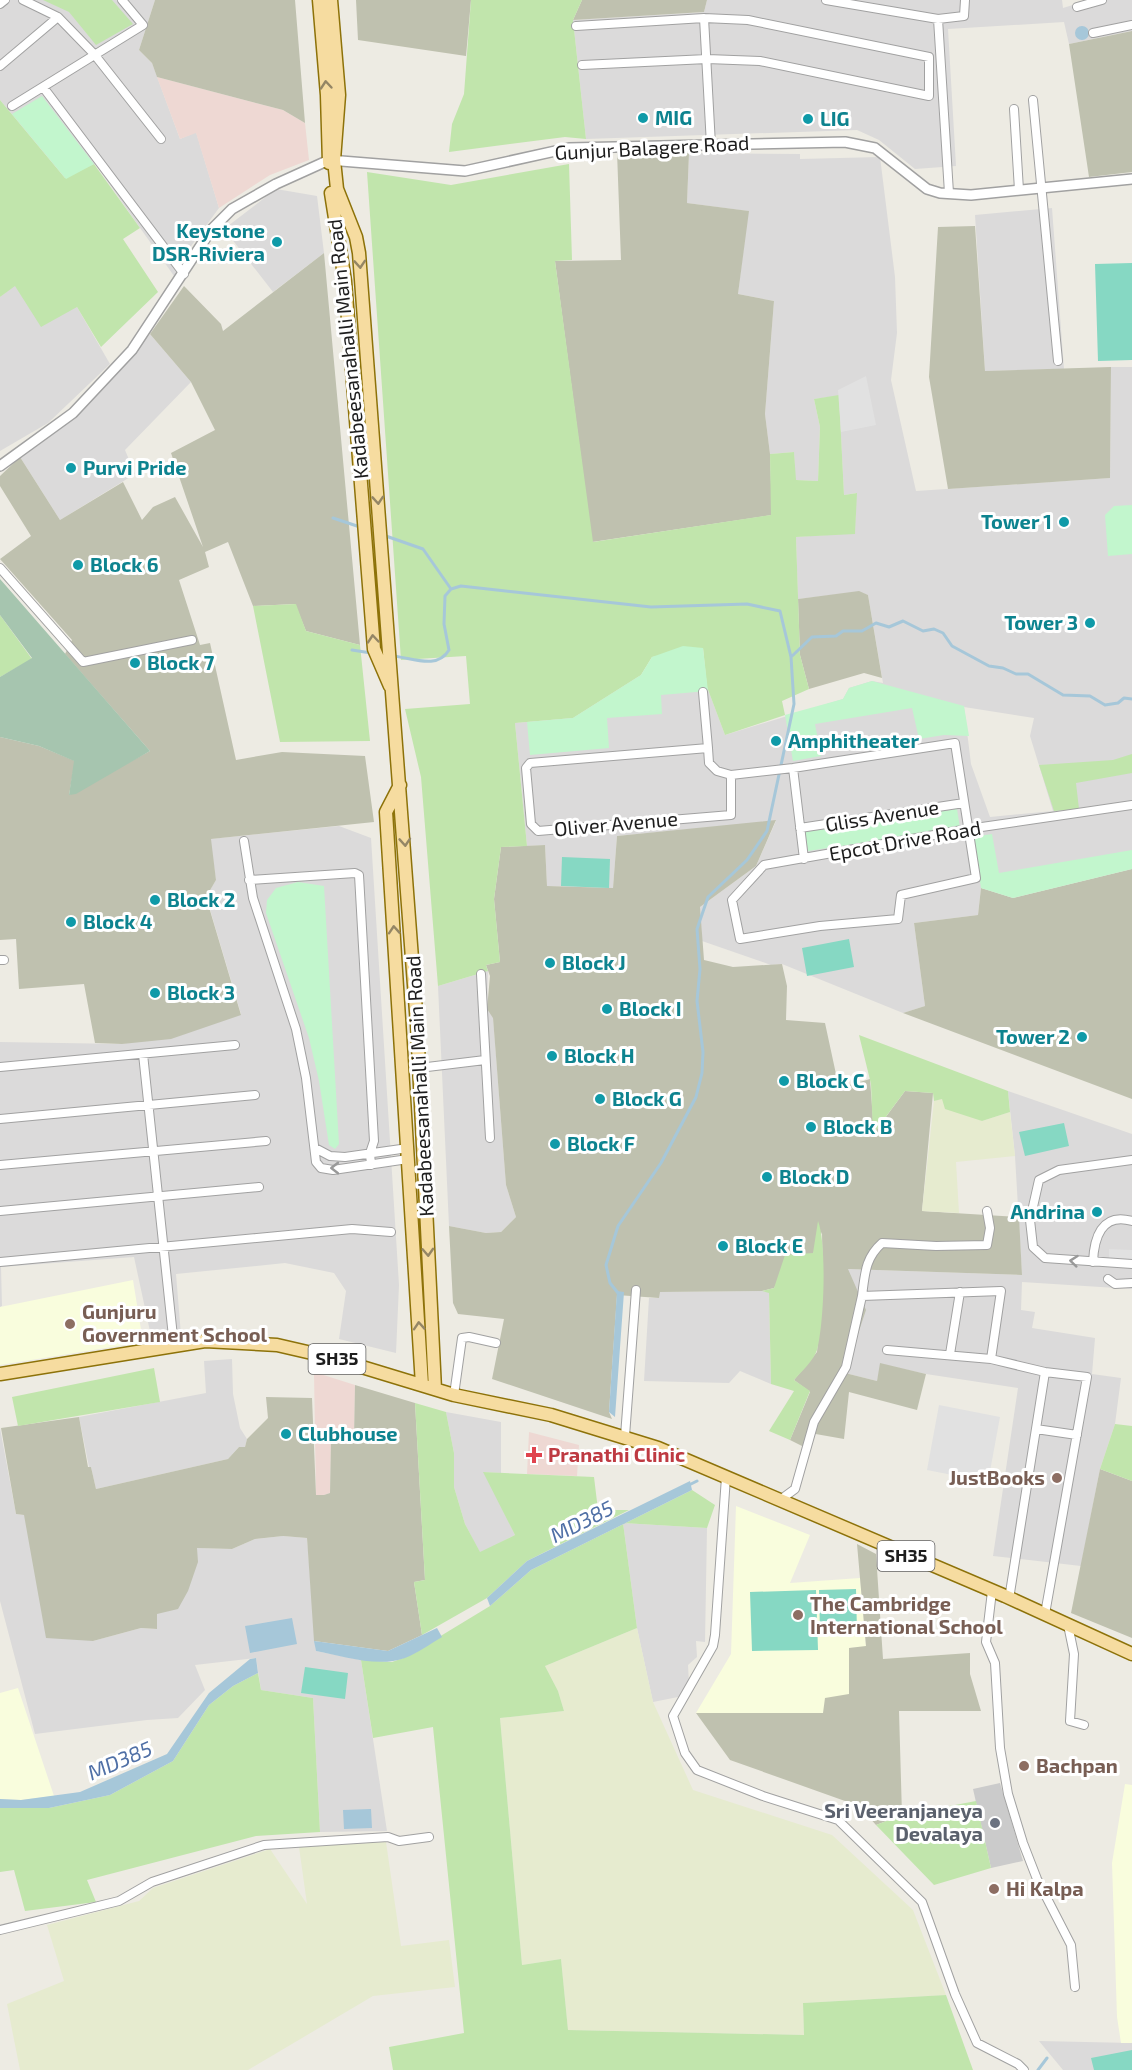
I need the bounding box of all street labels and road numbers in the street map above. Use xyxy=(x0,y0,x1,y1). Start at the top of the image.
street label: Gunjur Balagere Road xyxy=(554,130,750,164)
street label: Kadabeesanahalli Main Road xyxy=(321,218,373,480)
street label: Gliss Avenue xyxy=(823,794,940,836)
street label: Oliver Avenue xyxy=(553,806,679,840)
street label: Epcot Drive Road xyxy=(827,815,983,865)
street label: Kadabeesanahalli Main Road xyxy=(400,955,438,1217)
road number: SH35 xyxy=(308,1344,366,1374)
road number: SH35 xyxy=(878,1541,934,1571)

